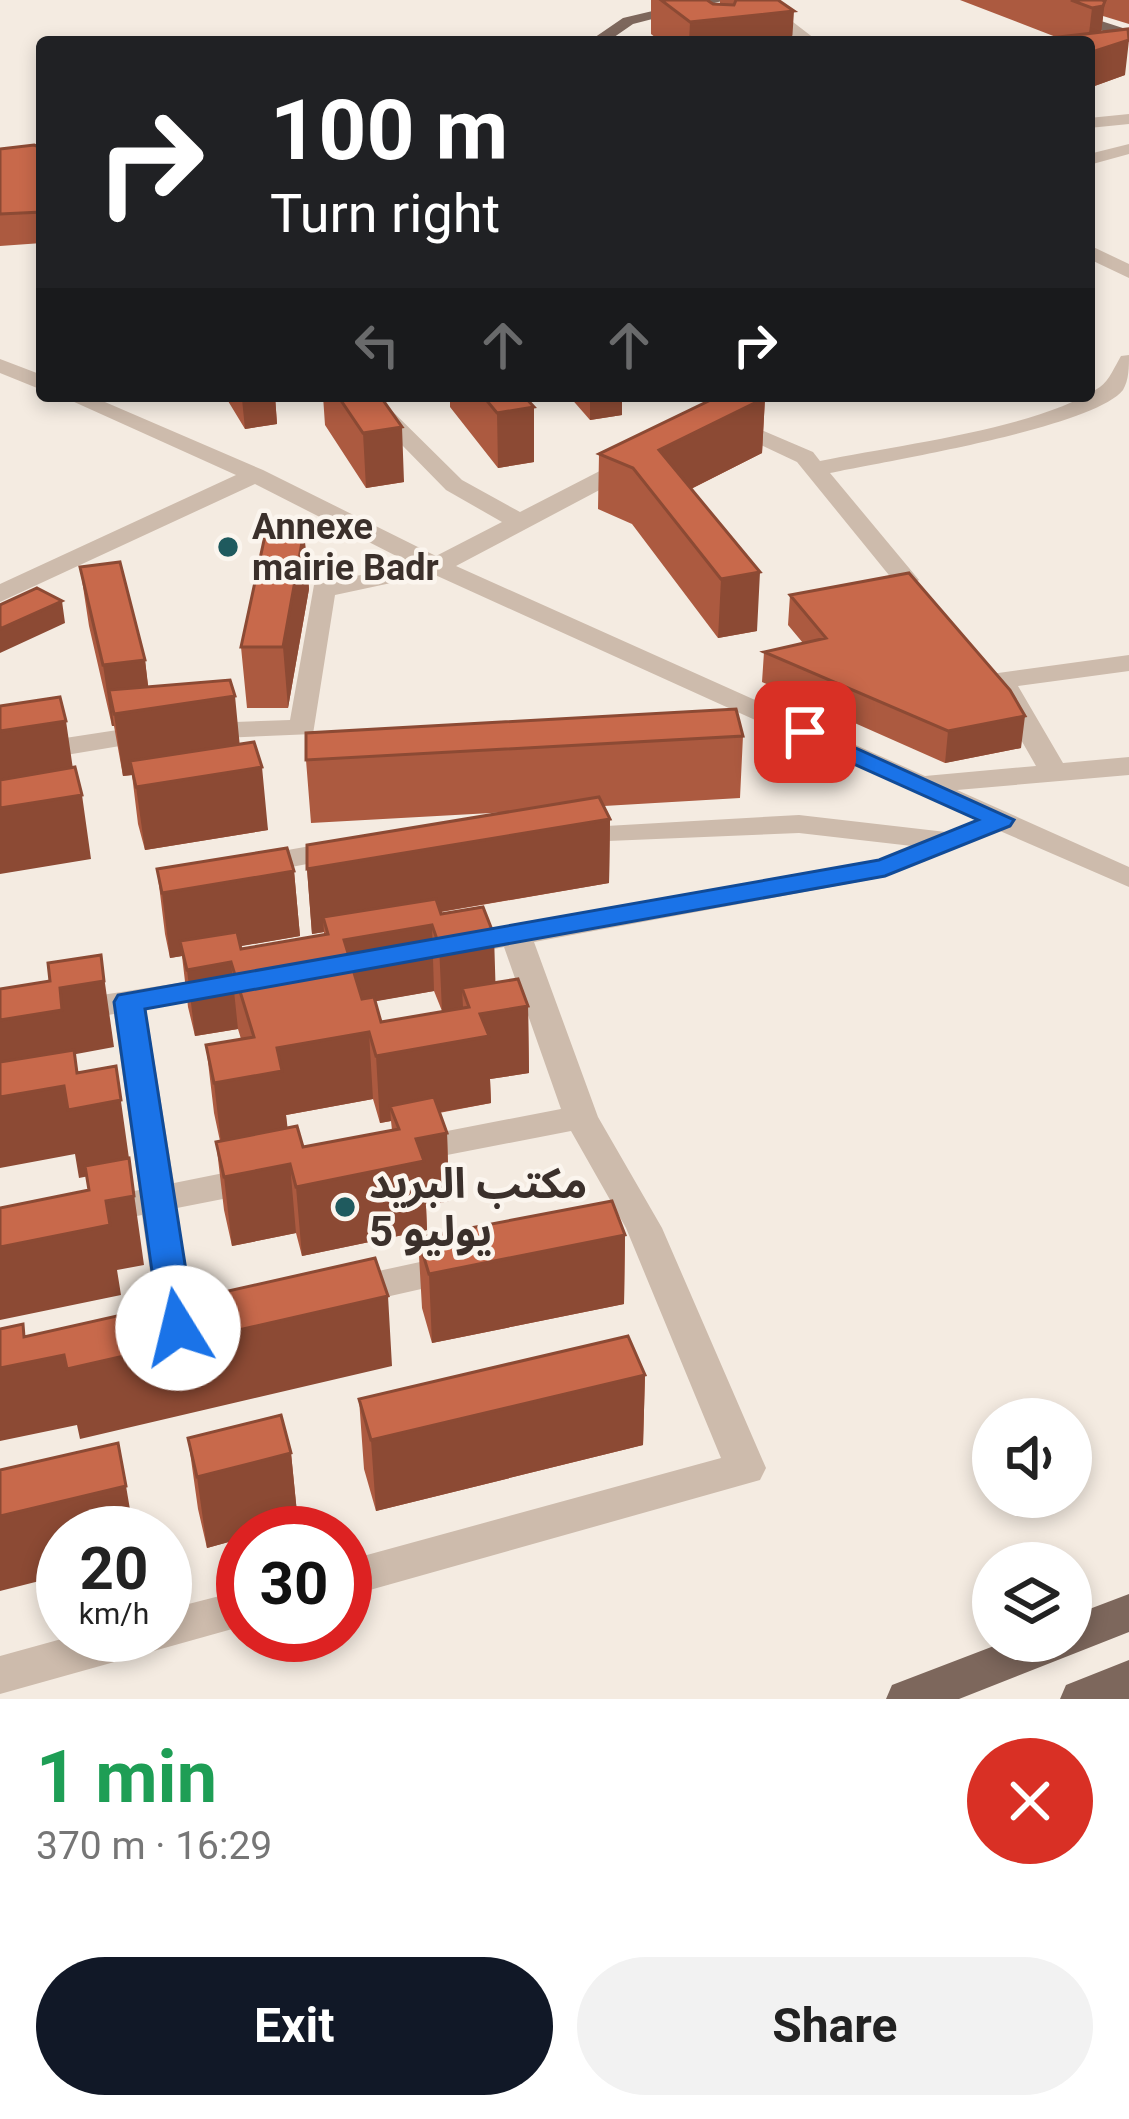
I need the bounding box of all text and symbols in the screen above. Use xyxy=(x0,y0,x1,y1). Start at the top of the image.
text: 100 m xyxy=(270,81,508,180)
icon: right xyxy=(72,84,228,240)
text: Turn right xyxy=(270,182,500,245)
icon: left xyxy=(344,312,410,378)
icon: ahead xyxy=(470,312,536,378)
icon: ahead xyxy=(596,312,662,378)
icon: right xyxy=(722,312,788,378)
place label: Annexe mairie Badr xyxy=(252,506,439,589)
marker: Annexe mairie Badr xyxy=(215,534,241,560)
pin xyxy=(754,681,856,783)
icon: arrive xyxy=(772,699,838,765)
place label: مكتب البريد 5 يوليو xyxy=(369,1159,587,1256)
marker: مكتب البريد 5 يوليو xyxy=(332,1194,358,1220)
position arrow xyxy=(115,1265,241,1391)
map controls xyxy=(972,1398,1092,1662)
button: sound xyxy=(972,1398,1092,1518)
speed limit sign: 30 xyxy=(216,1506,372,1662)
text: 20 xyxy=(80,1533,148,1604)
button: layers xyxy=(972,1542,1092,1662)
text: km/h xyxy=(79,1596,149,1631)
text: 1 min xyxy=(36,1735,217,1820)
button: close xyxy=(967,1738,1093,1864)
text: 370 m · 16:29 xyxy=(36,1823,272,1869)
button: Exit xyxy=(36,1957,553,2095)
button: Share xyxy=(577,1957,1093,2095)

